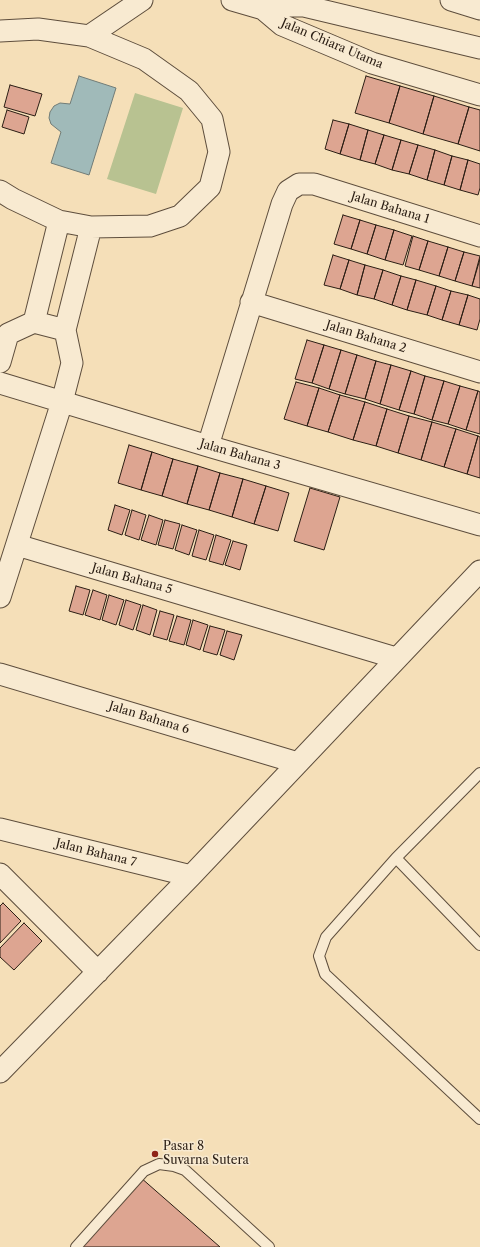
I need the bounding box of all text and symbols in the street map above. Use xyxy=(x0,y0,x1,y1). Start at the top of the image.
street label: Jalan Chiara Utama xyxy=(279,16,385,72)
street label: Jalan Bahana 1 xyxy=(349,189,431,227)
street label: Jalan Bahana 2 xyxy=(324,318,408,356)
street label: Jalan Bahana 3 xyxy=(198,437,282,473)
street label: Jalan Bahana 5 xyxy=(90,561,174,597)
street label: Jalan Bahana 6 xyxy=(107,699,191,737)
street label: Jalan Bahana 7 xyxy=(54,836,138,870)
place label: Pasar 8 Suvarna Sutera xyxy=(163,1140,249,1168)
marker: Pasar 8 Suvarna Sutera xyxy=(150,1149,160,1159)

